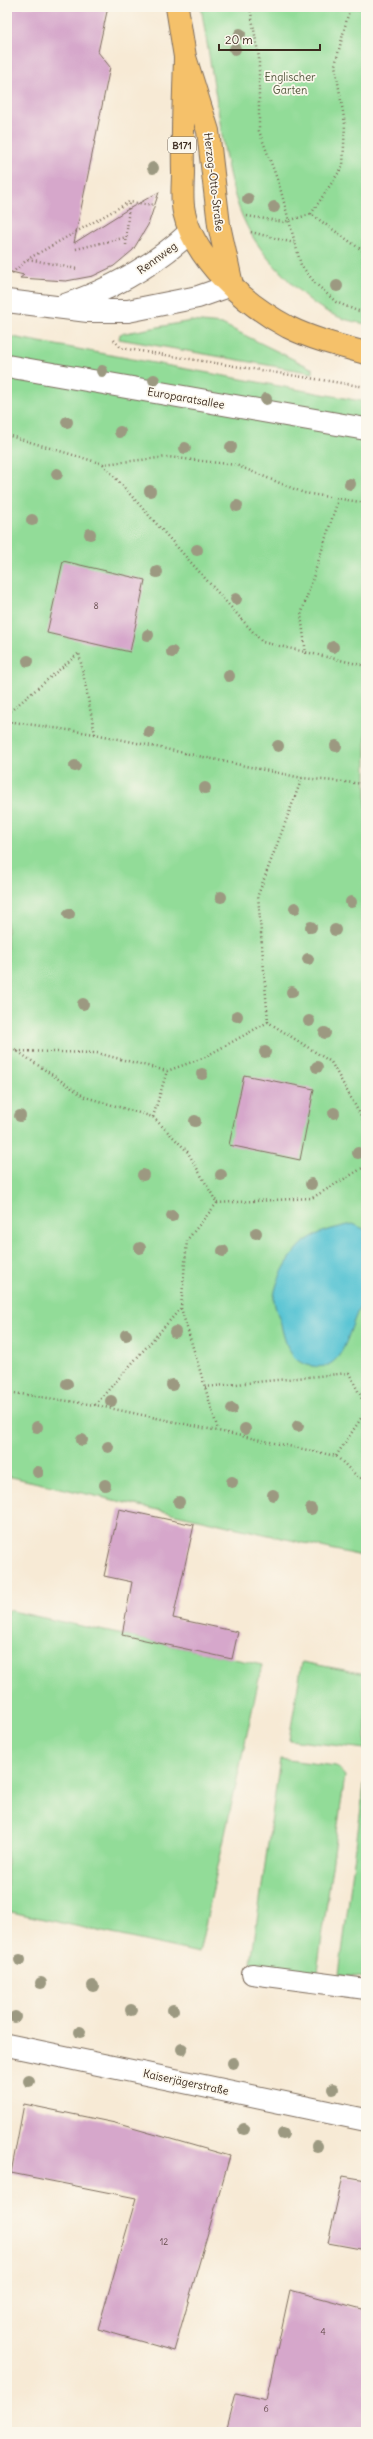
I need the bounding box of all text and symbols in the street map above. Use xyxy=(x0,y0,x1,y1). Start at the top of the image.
scale bar xyxy=(219,26,320,52)
text: 20 m xyxy=(225,32,253,47)
park label: Englischer Garten xyxy=(264,70,316,97)
street label: Herzog-Otto-Straße xyxy=(201,132,227,232)
road number: B171 xyxy=(168,137,196,153)
street label: Rennweg xyxy=(134,239,180,277)
street label: Europaratsallee xyxy=(146,384,226,412)
house number: 8 xyxy=(93,600,99,611)
street label: Kaiserjägerstraße xyxy=(142,2066,230,2098)
house number: 12 xyxy=(160,2236,168,2247)
house number: 4 xyxy=(320,2326,326,2337)
house number: 6 xyxy=(263,2403,269,2414)

